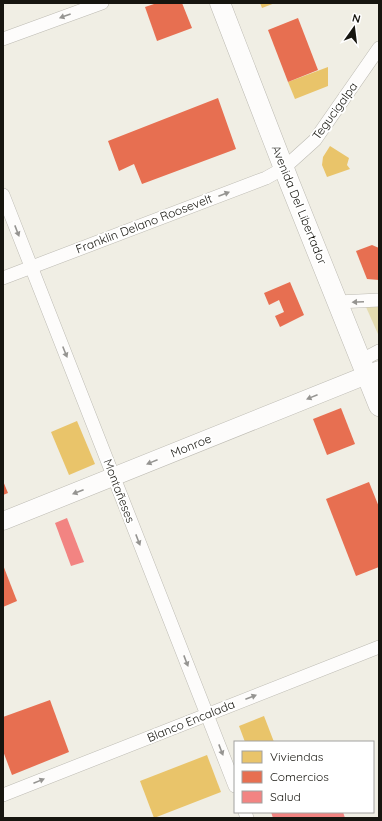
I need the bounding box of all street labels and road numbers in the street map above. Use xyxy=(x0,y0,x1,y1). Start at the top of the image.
street label: Tegucigalpa xyxy=(309,79,361,142)
street label: Avenida Del Libertador xyxy=(269,143,330,267)
street label: Franklin Delano Roosevelt xyxy=(73,191,214,257)
street label: Monroe xyxy=(168,431,214,460)
street label: Montañeses xyxy=(100,457,139,525)
street label: Blanco Encalada xyxy=(145,696,237,745)

